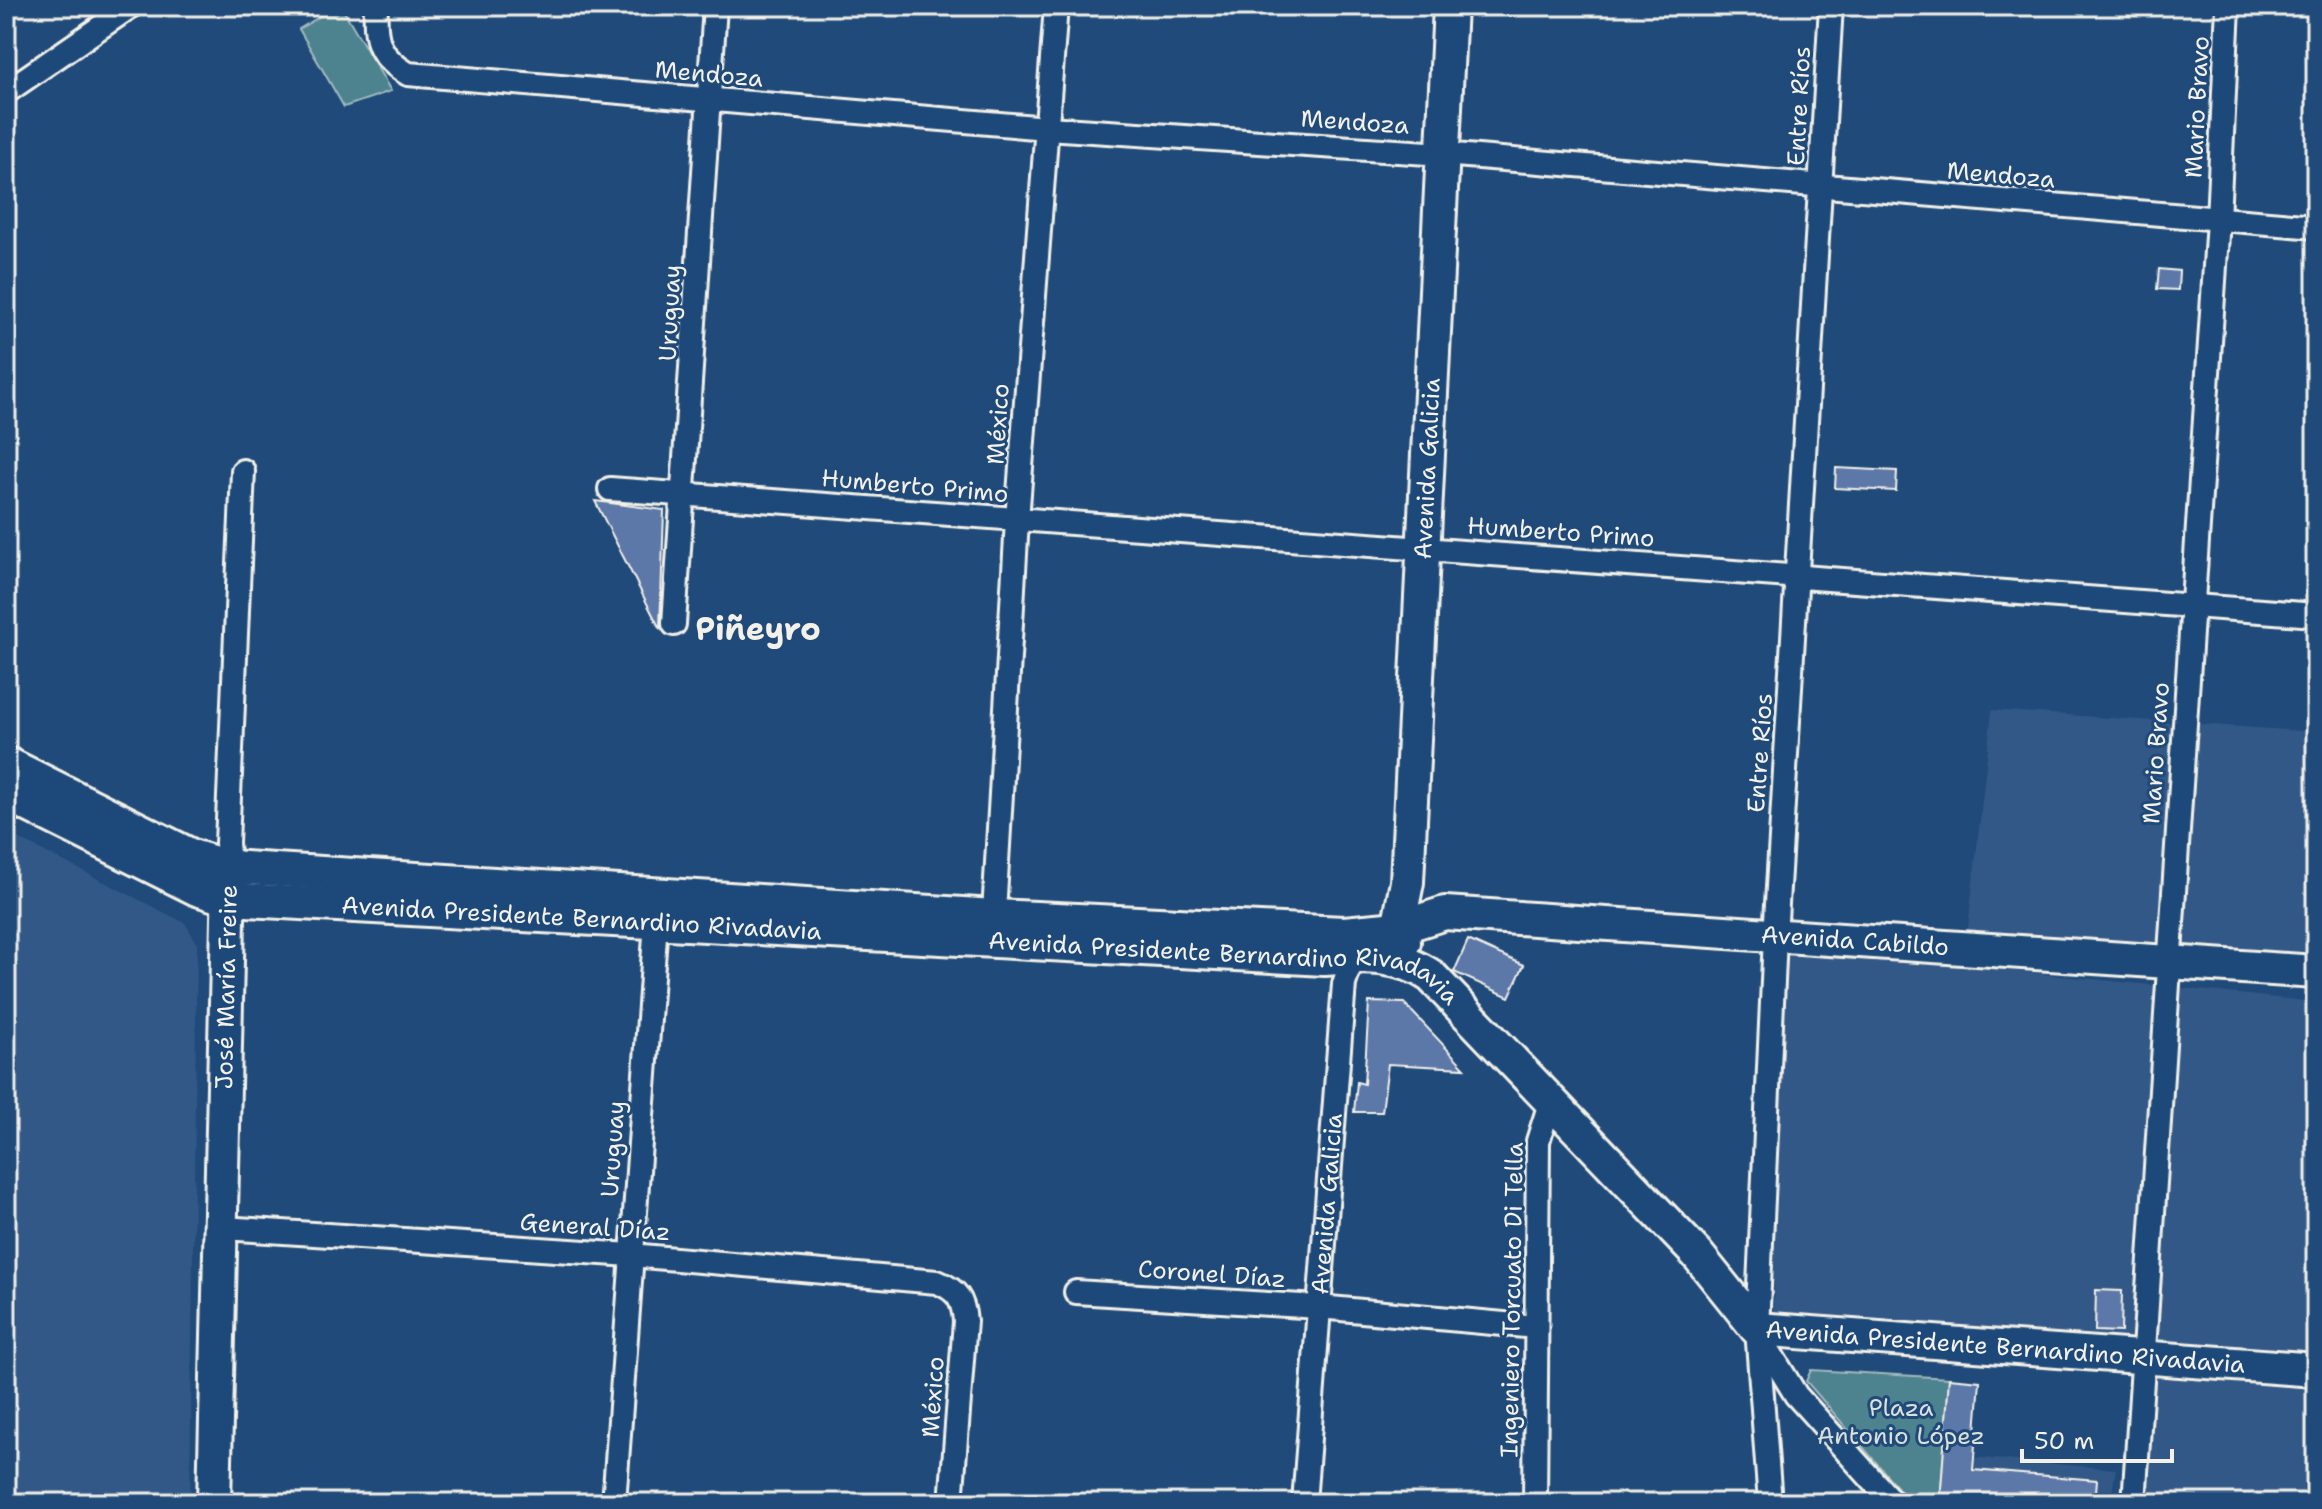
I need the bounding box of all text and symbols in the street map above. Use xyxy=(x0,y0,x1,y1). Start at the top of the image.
street label: Mario Bravo xyxy=(2177,35,2217,179)
street label: Entre Ríos xyxy=(1780,45,1818,167)
street label: Mendoza xyxy=(654,53,764,95)
street label: Mendoza xyxy=(1300,102,1410,142)
street label: Mendoza xyxy=(1946,154,2056,196)
street label: Uruguay xyxy=(651,264,689,362)
street label: Avenida Galicia xyxy=(1407,377,1448,560)
street label: México xyxy=(979,382,1017,466)
street label: Humberto Primo xyxy=(820,462,1010,510)
street label: Humberto Primo xyxy=(1466,509,1656,555)
district label: Piñeyro xyxy=(695,607,821,650)
street label: Mario Bravo xyxy=(2135,681,2177,825)
street label: Entre Ríos xyxy=(1740,692,1780,814)
street label: José María Freire xyxy=(208,884,245,1090)
street label: Avenida Presidente Bernardino Rivadavia xyxy=(341,889,823,947)
street label: Avenida Cabildo xyxy=(1760,918,1950,963)
street label: Avenida Presidente Bernardino Rivadavia xyxy=(988,925,1466,1012)
street label: Uruguay xyxy=(594,1100,632,1198)
street label: Avenida Galicia xyxy=(1304,1112,1350,1296)
street label: Ingeniero Torcuato Di Tella xyxy=(1493,1142,1531,1458)
street label: General Díaz xyxy=(519,1206,671,1248)
street label: Coronel Díaz xyxy=(1137,1253,1287,1295)
street label: Avenida Presidente Bernardino Rivadavia xyxy=(1764,1314,2246,1381)
street label: México xyxy=(914,1355,952,1439)
park label: Plaza Antonio López xyxy=(1817,1392,1985,1452)
scale bar xyxy=(2022,1413,2172,1463)
text: 50 m xyxy=(2034,1425,2094,1457)

